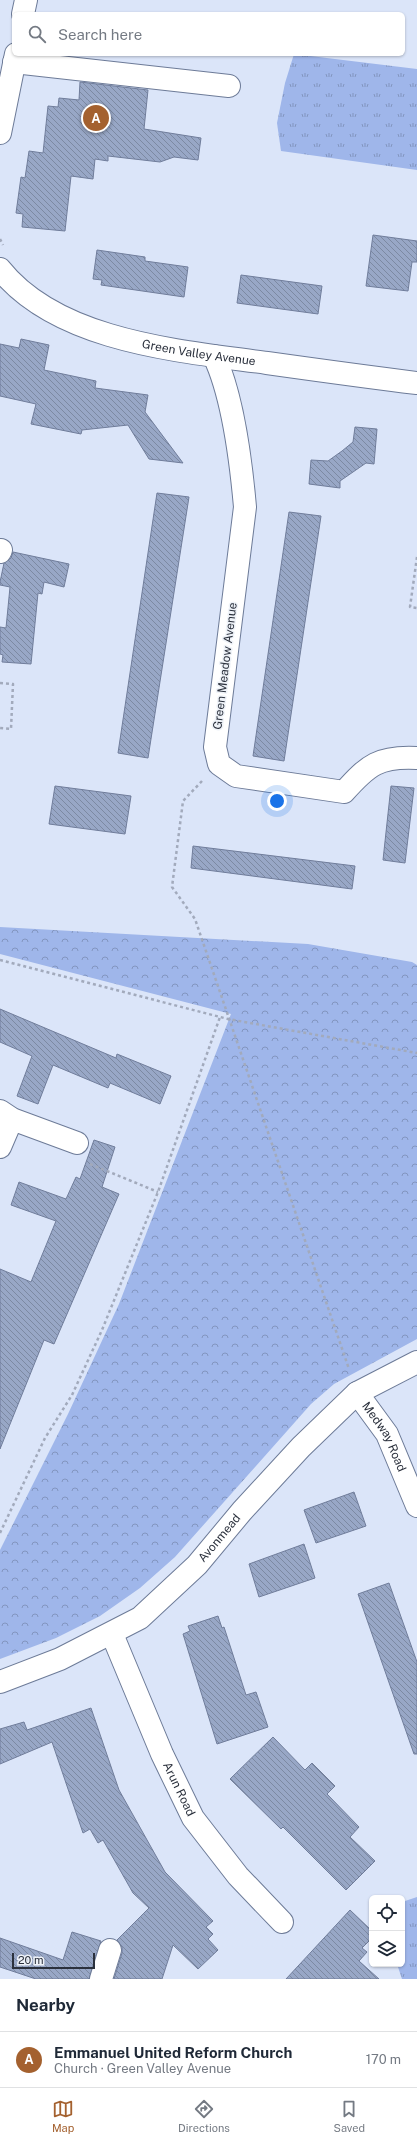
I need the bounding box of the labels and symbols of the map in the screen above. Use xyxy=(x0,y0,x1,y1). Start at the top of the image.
pin: A xyxy=(83,103,109,133)
street label: Green Valley Avenue xyxy=(141,337,257,368)
street label: Green Meadow Avenue xyxy=(210,601,240,730)
your location xyxy=(267,791,287,811)
street label: Medway Road xyxy=(359,1399,409,1474)
street label: Avonmead xyxy=(195,1511,243,1565)
street label: Arun Road xyxy=(160,1760,198,1819)
scale bar xyxy=(12,1951,95,1970)

